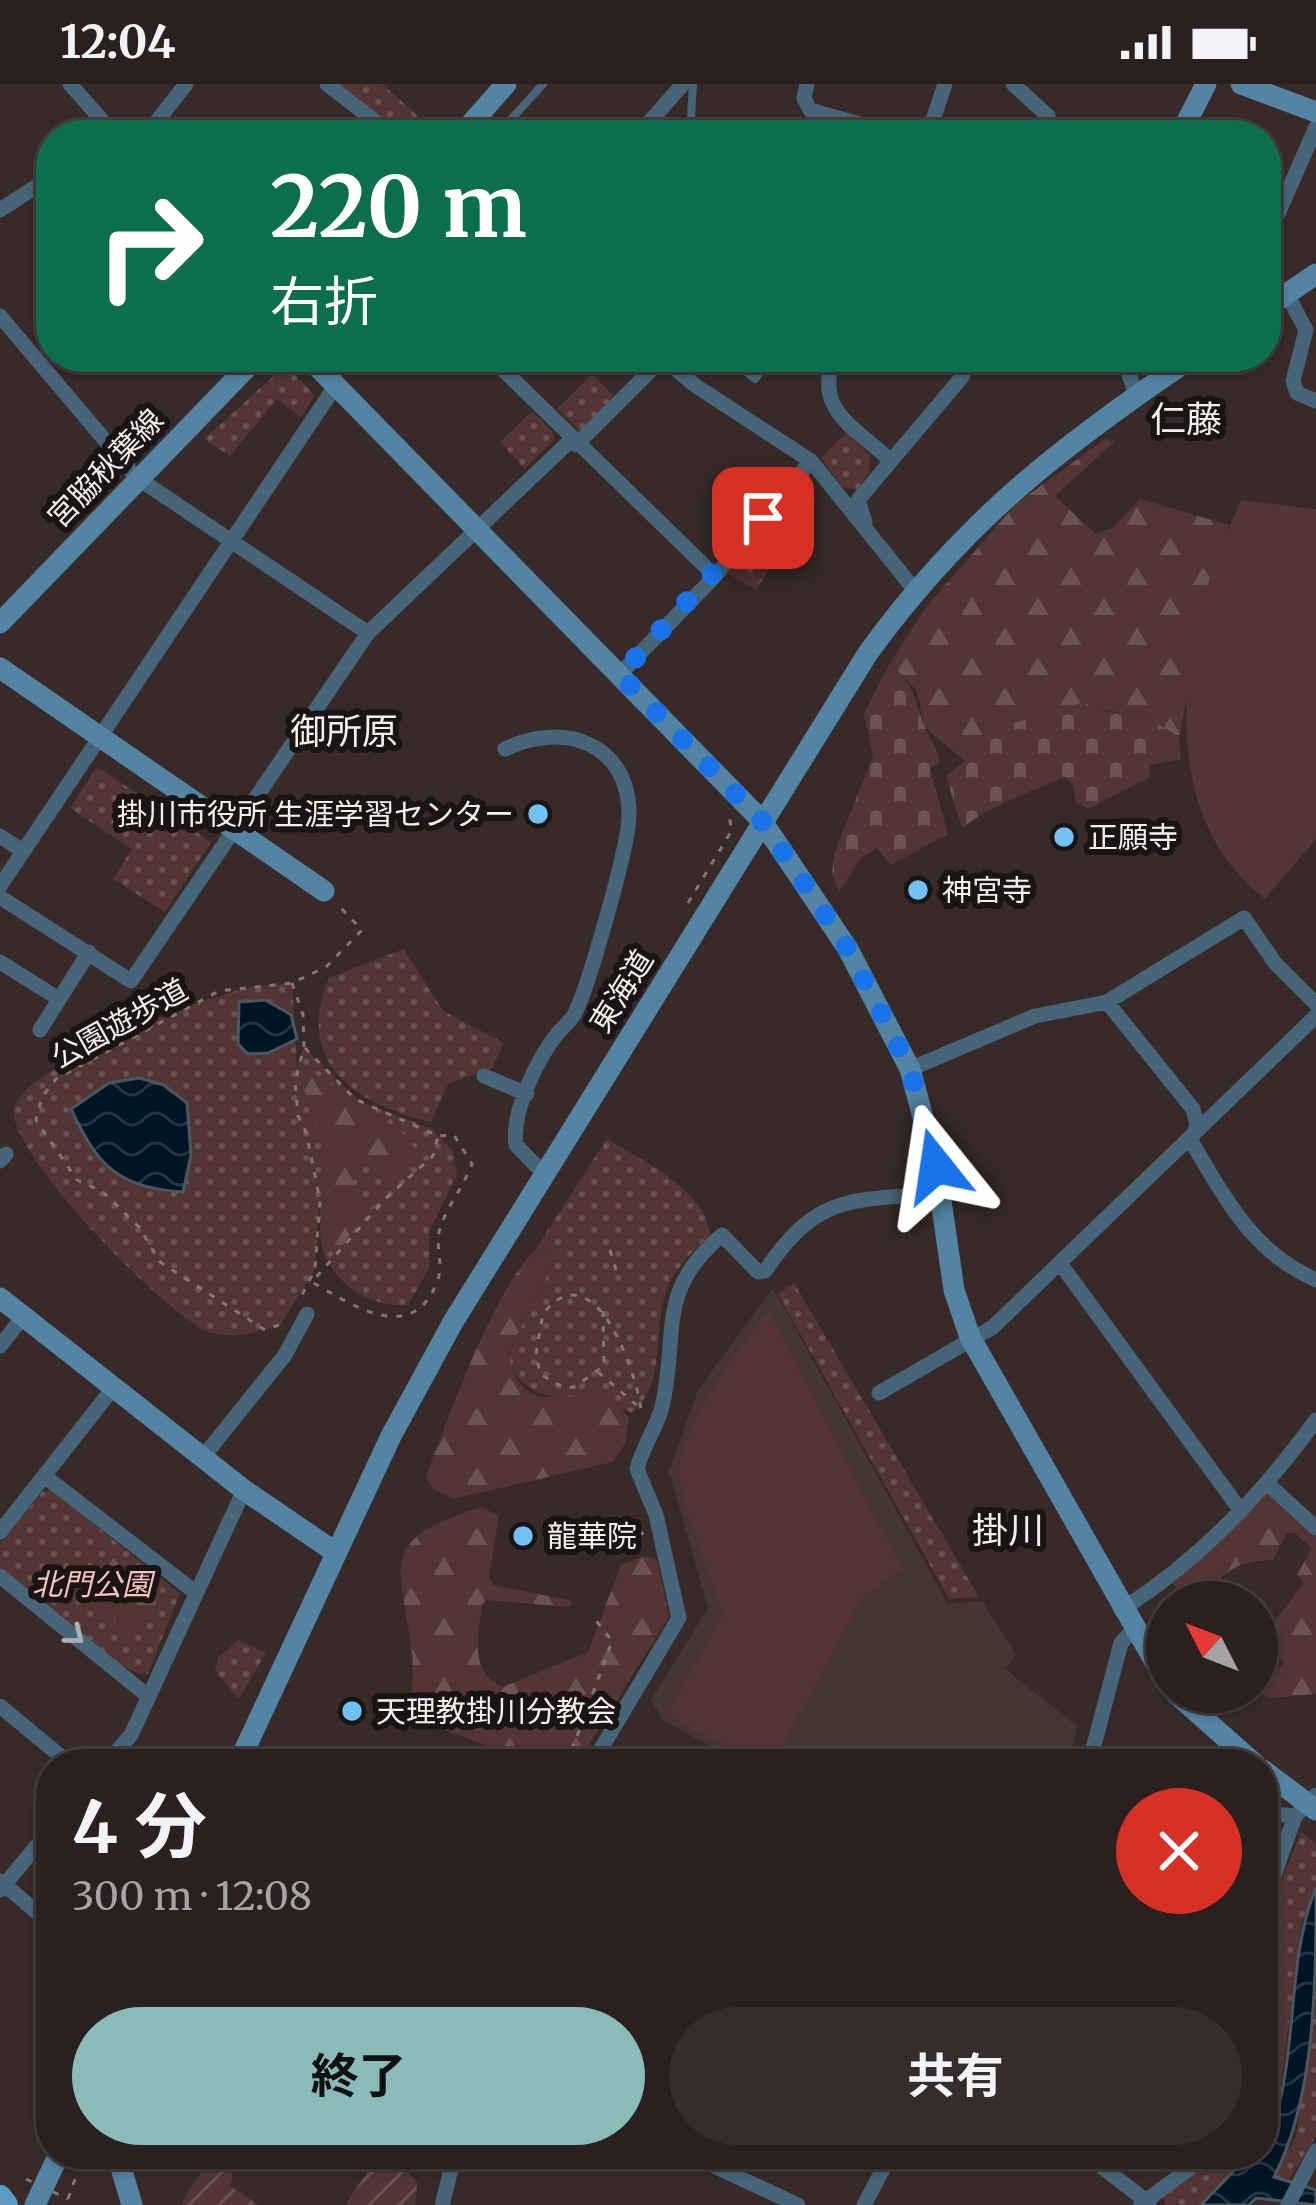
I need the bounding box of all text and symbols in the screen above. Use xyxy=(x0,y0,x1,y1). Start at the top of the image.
text: 12:04 xyxy=(60,14,176,70)
text: 220 m xyxy=(270,154,527,260)
icon: right xyxy=(72,168,228,324)
text: 右折 xyxy=(270,268,378,336)
district label: 仁藤 xyxy=(1150,397,1222,442)
street label: 宮脇秋葉線 xyxy=(39,401,171,535)
pin xyxy=(712,467,814,569)
icon: arrive xyxy=(730,485,796,551)
district label: 御所原 xyxy=(290,709,398,754)
place label: 掛川市役所 生涯学習センター xyxy=(117,795,514,833)
marker: 掛川市役所 生涯学習センター xyxy=(525,801,551,827)
place label: 正願寺 xyxy=(1088,818,1178,856)
marker: 正願寺 xyxy=(1051,824,1077,850)
place label: 神宮寺 xyxy=(942,871,1032,909)
marker: 神宮寺 xyxy=(905,877,931,903)
street label: 東海道 xyxy=(581,943,661,1039)
street label: 公園遊歩道 xyxy=(44,970,194,1076)
position arrow xyxy=(873,1103,999,1229)
district label: 掛川 xyxy=(972,1508,1044,1553)
place label: 龍華院 xyxy=(547,1517,637,1555)
marker: 龍華院 xyxy=(510,1523,536,1549)
park label: 北門公園 xyxy=(32,1565,156,1603)
north arrow xyxy=(1146,1581,1278,1713)
map controls xyxy=(1146,1581,1278,1713)
one-way arrow xyxy=(61,1622,83,1644)
place label: 天理教掛川分教会 xyxy=(376,1692,616,1730)
marker: 天理教掛川分教会 xyxy=(339,1698,365,1724)
text: 4 分 xyxy=(72,1781,207,1872)
button: close xyxy=(1116,1788,1242,1914)
text: 300 m · 12:08 xyxy=(72,1872,312,1921)
button: 終了 xyxy=(72,2007,645,2145)
button: 共有 xyxy=(669,2007,1242,2145)

